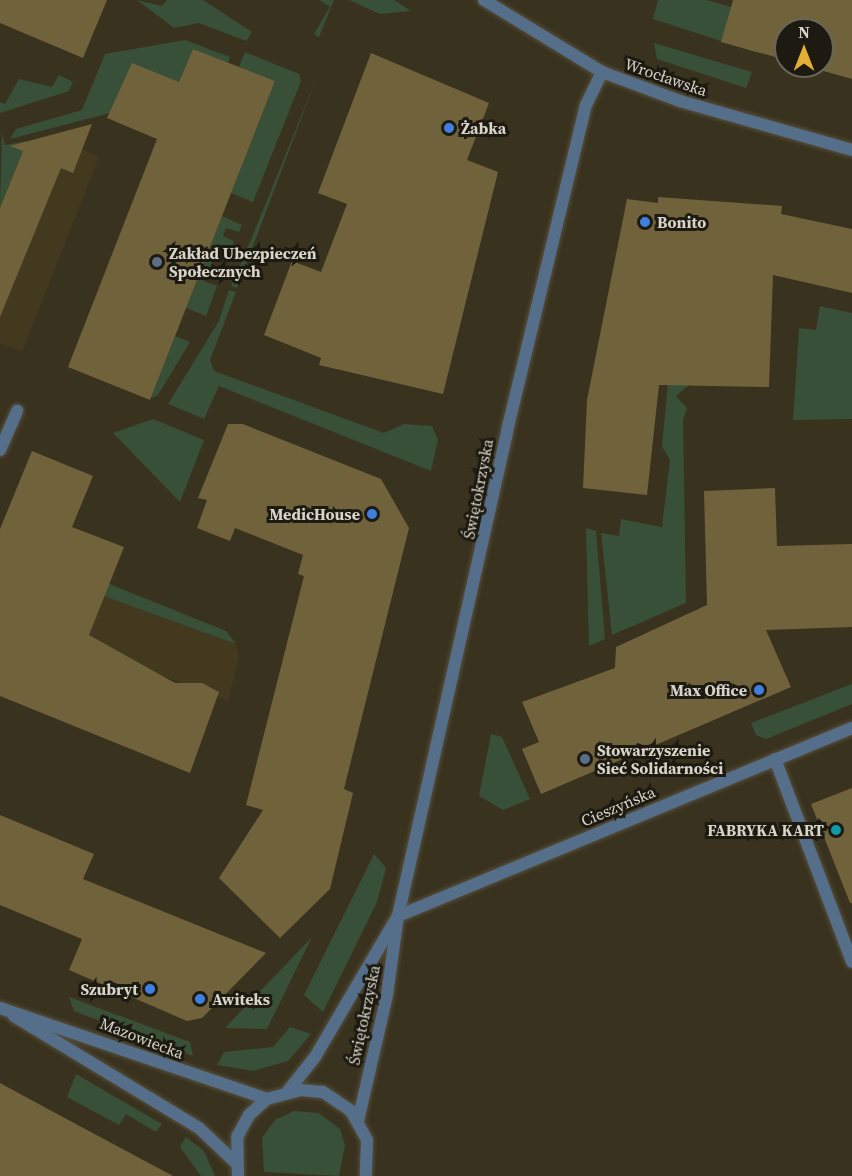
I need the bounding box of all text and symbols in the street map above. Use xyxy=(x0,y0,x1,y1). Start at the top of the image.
north arrow xyxy=(774,18,834,78)
text: N xyxy=(798,21,810,43)
street label: Wrocławska xyxy=(622,54,710,100)
place label: Żabka xyxy=(461,118,506,138)
marker: Żabka xyxy=(442,121,456,135)
place label: Bonito xyxy=(657,212,706,232)
marker: Bonito xyxy=(638,215,652,229)
place label: Zakład Ubezpieczeń Społecznych xyxy=(169,243,317,281)
marker: Zakład Ubezpieczeń Społecznych xyxy=(150,255,164,269)
street label: Świętokrzyska xyxy=(459,437,497,541)
place label: MedicHouse xyxy=(269,504,360,524)
marker: MedicHouse xyxy=(365,507,379,521)
place label: Max Office xyxy=(670,680,747,700)
marker: Max Office xyxy=(752,683,766,697)
place label: Stowarzyszenie Sieć Solidarności xyxy=(597,740,723,778)
marker: Stowarzyszenie Sieć Solidarności xyxy=(578,752,592,766)
street label: Cieszyńska xyxy=(578,782,658,830)
place label: FABRYKA KART xyxy=(707,820,824,840)
marker: FABRYKA KART xyxy=(829,823,843,837)
street label: Świętokrzyska xyxy=(344,963,384,1067)
place label: Szubryt xyxy=(80,979,138,999)
marker: Szubryt xyxy=(143,982,157,996)
place label: Awiteks xyxy=(212,989,270,1009)
marker: Awiteks xyxy=(193,992,207,1006)
street label: Mazowiecka xyxy=(97,1013,187,1063)

